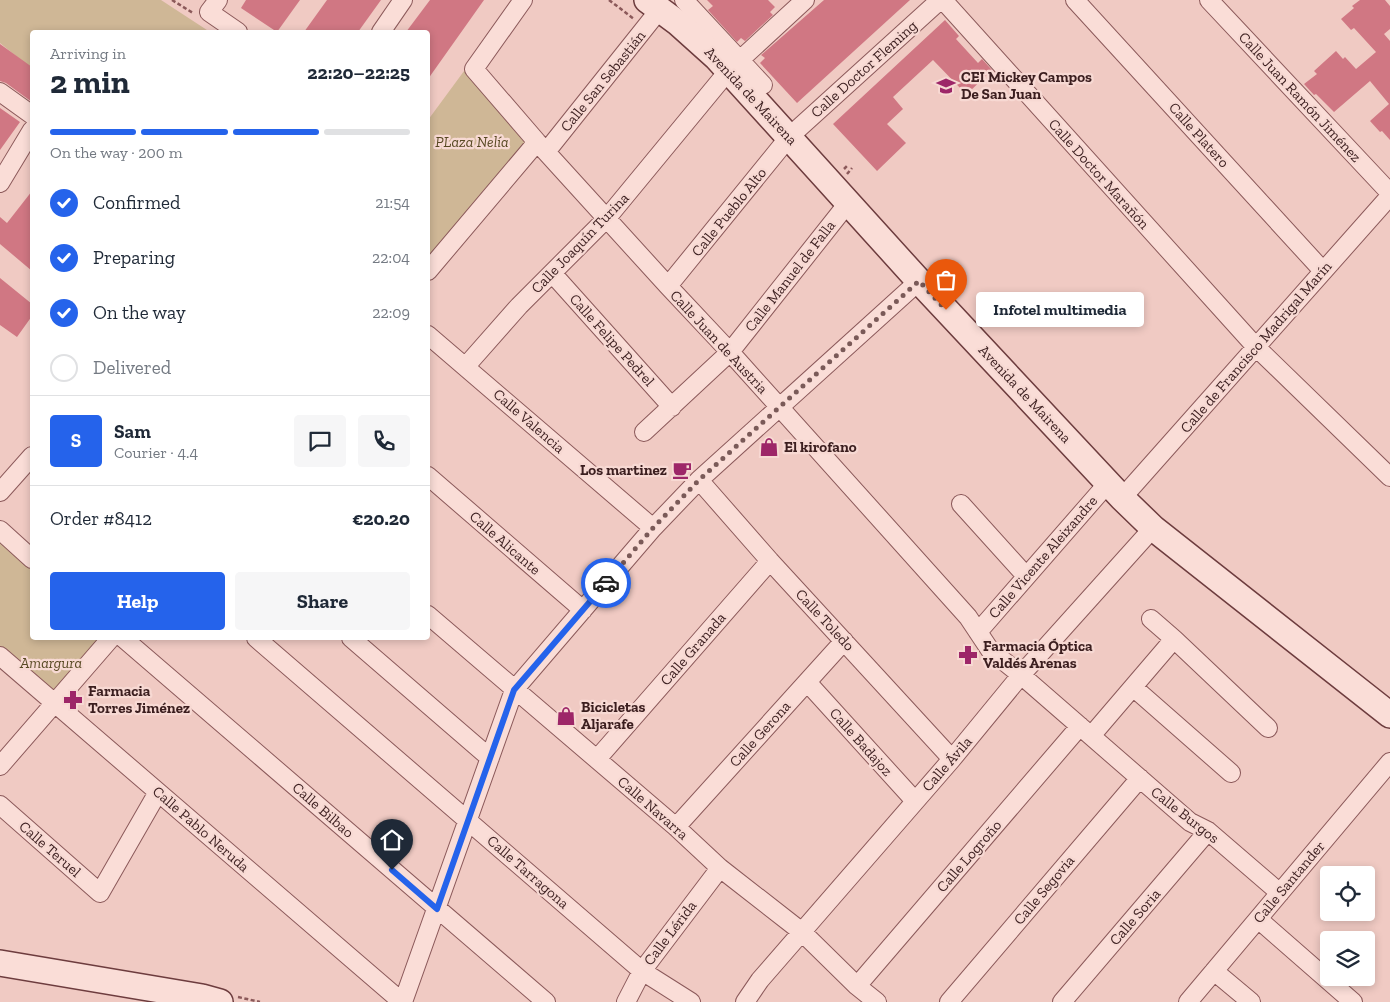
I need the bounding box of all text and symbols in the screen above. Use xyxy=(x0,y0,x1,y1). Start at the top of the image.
street label: Calle Doctor Fleming xyxy=(807,17,921,121)
street label: Calle San Sebastián xyxy=(557,26,650,135)
street label: Calle Juan Ramón Jiménez xyxy=(1235,28,1365,166)
street label: Avenida de Mairena xyxy=(701,43,801,149)
text: Arriving in xyxy=(50,44,126,63)
text: 22:20–22:25 xyxy=(307,61,410,84)
text: 2 min xyxy=(50,63,130,101)
place label: CEI Mickey Campos De San Juan xyxy=(961,68,1092,103)
school or university icon: CEI Mickey Campos De San Juan xyxy=(935,75,957,97)
street label: Calle Platero xyxy=(1165,99,1233,172)
street label: Calle Doctor Marañón xyxy=(1045,115,1153,233)
park label: PLaza Nelía xyxy=(435,133,509,151)
text: On the way · 200 m xyxy=(50,143,182,162)
street label: Calle Pueblo Alto xyxy=(688,164,771,260)
icon: check xyxy=(50,189,78,217)
street label: Calle Joaquín Turina xyxy=(527,189,633,297)
text: Confirmed xyxy=(93,191,180,214)
text: 21:54 xyxy=(375,193,410,212)
street label: Calle Manuel de Falla xyxy=(741,217,839,335)
icon: check xyxy=(50,244,78,272)
text: Preparing xyxy=(93,246,175,269)
text: 22:04 xyxy=(372,248,410,267)
street label: Calle de Francisco Madrigal Marín xyxy=(1176,257,1336,437)
pin xyxy=(925,259,967,310)
icon: bag xyxy=(932,266,960,294)
street label: Calle Juan de Austria xyxy=(666,286,772,398)
street label: Calle Felipe Pedrel xyxy=(566,290,658,390)
callout: Infotel multimedia xyxy=(976,292,1144,328)
icon: check xyxy=(50,299,78,327)
text: Infotel multimedia xyxy=(993,300,1127,319)
text: On the way xyxy=(93,301,186,324)
text: 22:09 xyxy=(372,303,410,322)
street label: Avenida de Mairena xyxy=(975,341,1075,447)
text: Delivered xyxy=(93,356,171,379)
street label: Calle Valencia xyxy=(490,385,568,457)
button: chat xyxy=(294,415,346,467)
button: phone xyxy=(358,415,410,467)
text: Sam xyxy=(114,420,151,443)
text: S xyxy=(71,429,81,452)
shop icon: El kirofano xyxy=(758,436,780,458)
place label: El kirofano xyxy=(784,438,857,456)
text: Courier · 4.4 xyxy=(114,443,198,462)
cafe icon: Los martinez xyxy=(671,459,693,481)
place label: Los martinez xyxy=(580,461,667,479)
street label: Calle Vicente Aleixandre xyxy=(985,492,1101,622)
text: Order #8412 xyxy=(50,507,152,530)
text: €20.20 xyxy=(352,507,410,530)
street label: Calle Alicante xyxy=(466,507,544,579)
courier xyxy=(581,558,631,608)
icon: car xyxy=(592,569,620,597)
button: Help xyxy=(50,572,225,630)
button: Share xyxy=(235,572,410,630)
street label: Calle Toledo xyxy=(792,585,858,655)
street label: Calle Granada xyxy=(656,609,730,689)
place label: Farmacia Óptica Valdés Arenas xyxy=(983,637,1093,672)
pharmacy icon: Farmacia Óptica Valdés Arenas xyxy=(957,644,979,666)
park label: Amargura xyxy=(19,654,82,672)
place label: Farmacia Torres Jiménez xyxy=(88,682,190,717)
pharmacy icon: Farmacia Torres Jiménez xyxy=(62,689,84,711)
street label: Calle Gerona xyxy=(726,697,794,771)
place label: Bicicletas Aljarafe xyxy=(581,698,646,733)
street label: Calle Badajoz xyxy=(826,704,896,780)
shop icon: Bicicletas Aljarafe xyxy=(555,705,577,727)
street label: Calle Ávila xyxy=(918,733,976,795)
street label: Calle Navarra xyxy=(614,772,692,844)
street label: Calle Bilbao xyxy=(289,778,358,842)
street label: Calle Pablo Neruda xyxy=(149,782,253,876)
street label: Calle Burgos xyxy=(1147,783,1223,847)
street label: Calle Logroño xyxy=(933,816,1005,896)
street label: Calle Teruel xyxy=(15,817,85,881)
pin xyxy=(371,819,413,870)
icon: home xyxy=(378,826,406,854)
street label: Calle Tarragona xyxy=(483,831,573,913)
street label: Calle Santander xyxy=(1249,837,1329,927)
street label: Calle Segovia xyxy=(1010,852,1078,928)
map controls xyxy=(1320,866,1375,986)
button: locate xyxy=(1320,866,1375,921)
street label: Calle Soria xyxy=(1106,885,1164,949)
street label: Calle Lérida xyxy=(640,897,700,969)
button: layers xyxy=(1320,931,1375,986)

